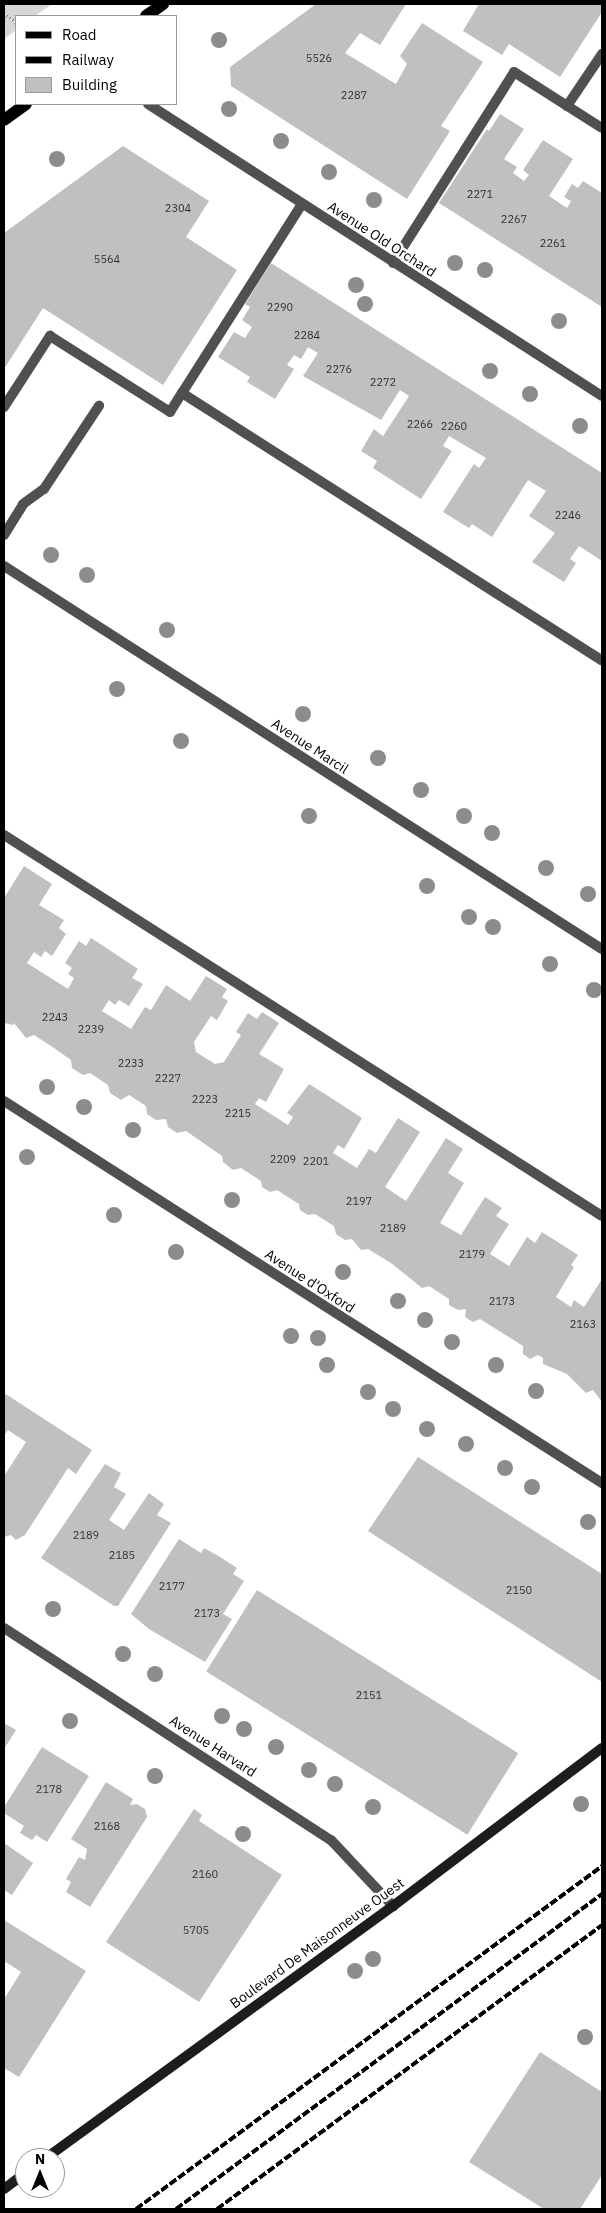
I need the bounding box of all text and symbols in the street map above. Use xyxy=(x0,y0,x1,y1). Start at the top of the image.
legend xyxy=(15,15,178,105)
text: Road xyxy=(62,25,97,44)
text: Railway xyxy=(62,50,114,69)
house number: 5526 xyxy=(306,51,332,65)
text: Building xyxy=(62,75,117,94)
house number: 2287 xyxy=(341,88,367,102)
house number: 2271 xyxy=(467,187,493,201)
street label: Avenue Old Orchard xyxy=(325,198,439,280)
house number: 2304 xyxy=(165,201,191,215)
house number: 2267 xyxy=(501,212,527,226)
house number: 2261 xyxy=(540,236,566,250)
house number: 5564 xyxy=(94,252,120,266)
house number: 2290 xyxy=(267,300,293,314)
house number: 2284 xyxy=(294,328,320,342)
house number: 2276 xyxy=(326,362,352,376)
house number: 2272 xyxy=(370,375,396,389)
house number: 2266 xyxy=(407,417,433,431)
house number: 2260 xyxy=(441,419,467,433)
house number: 2246 xyxy=(555,508,581,522)
street label: Avenue Marcil xyxy=(268,715,352,777)
house number: 2243 xyxy=(42,1010,68,1024)
house number: 2239 xyxy=(78,1022,104,1036)
house number: 2233 xyxy=(118,1056,144,1070)
house number: 2227 xyxy=(155,1071,181,1085)
house number: 2223 xyxy=(192,1092,218,1106)
house number: 2215 xyxy=(225,1106,251,1120)
house number: 2209 xyxy=(270,1152,296,1166)
house number: 2201 xyxy=(303,1154,329,1168)
house number: 2197 xyxy=(346,1194,372,1208)
house number: 2189 xyxy=(380,1221,406,1235)
street label: Avenue d'Oxford xyxy=(262,1246,358,1316)
house number: 2179 xyxy=(459,1247,485,1261)
house number: 2173 xyxy=(489,1294,515,1308)
house number: 2163 xyxy=(570,1317,596,1331)
house number: 2189 xyxy=(73,1528,99,1542)
house number: 2185 xyxy=(109,1548,135,1562)
house number: 2177 xyxy=(159,1579,185,1593)
house number: 2150 xyxy=(506,1583,532,1597)
house number: 2173 xyxy=(194,1606,220,1620)
house number: 2151 xyxy=(356,1688,382,1702)
street label: Avenue Harvard xyxy=(166,1712,260,1780)
house number: 2178 xyxy=(36,1782,62,1796)
house number: 2168 xyxy=(94,1819,120,1833)
house number: 2160 xyxy=(192,1867,218,1881)
street label: Boulevard De Maisonneuve Ouest xyxy=(227,1874,407,2012)
house number: 5705 xyxy=(183,1923,209,1937)
north arrow xyxy=(15,2148,65,2198)
text: N xyxy=(35,2150,45,2168)

